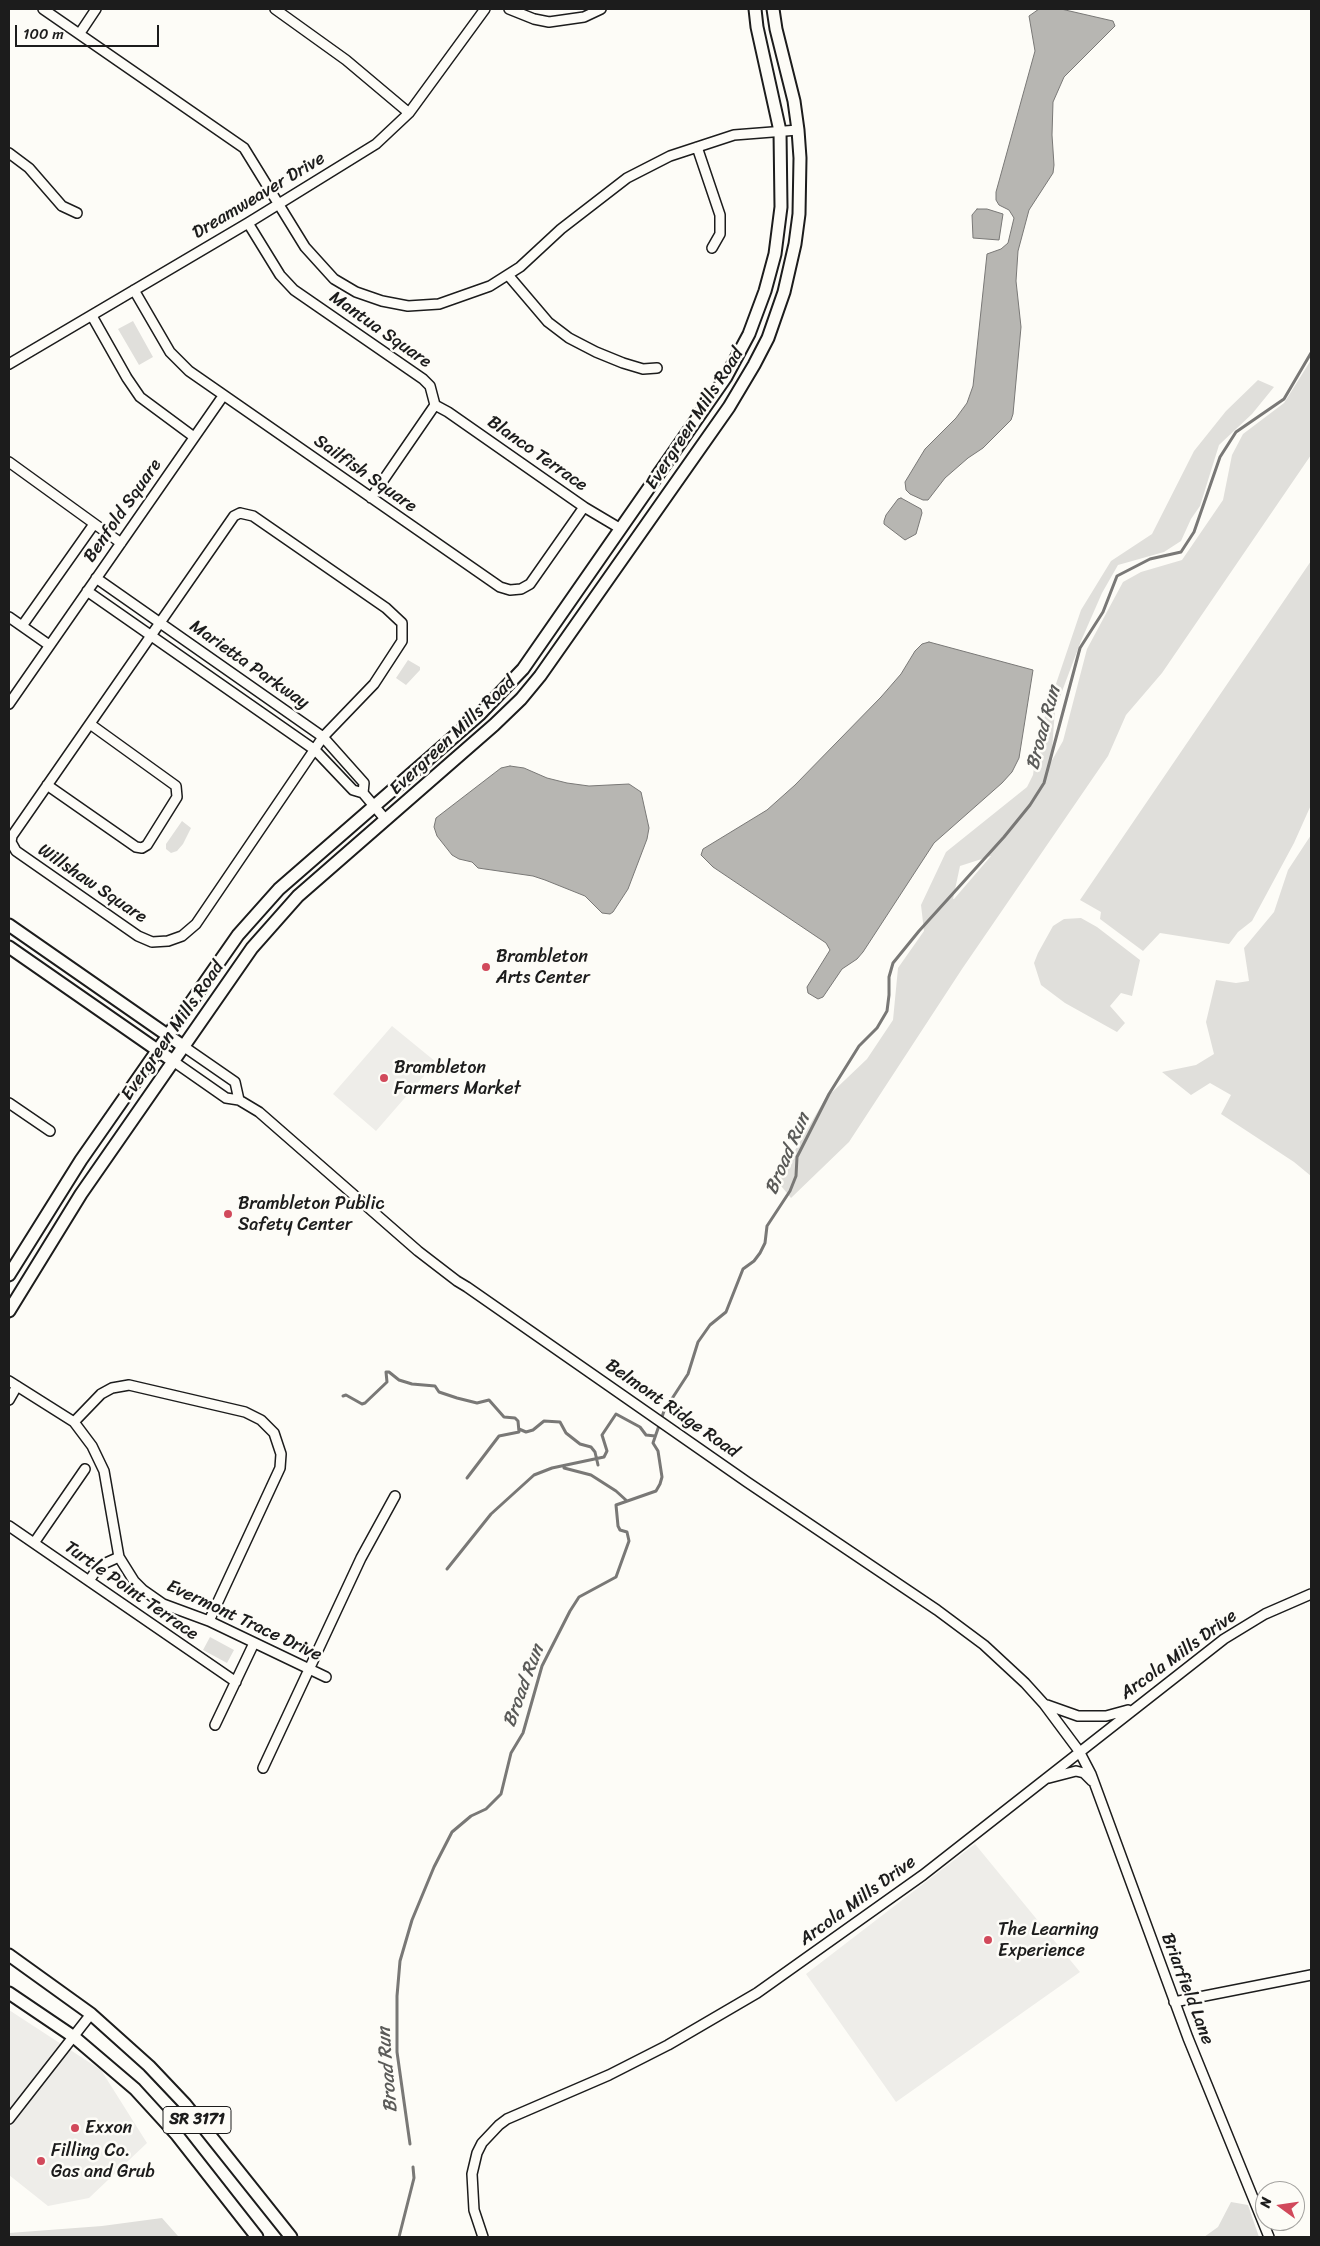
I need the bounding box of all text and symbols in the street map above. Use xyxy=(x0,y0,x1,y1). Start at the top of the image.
scale bar xyxy=(18,15,161,47)
text: 100 m xyxy=(23,21,64,47)
street label: Dreamweaver Drive xyxy=(189,148,329,244)
street label: Mantua Square xyxy=(325,287,435,373)
street label: Evergreen Mills Road xyxy=(641,344,749,494)
street label: Blanco Terrace xyxy=(483,412,591,496)
street label: Sailfish Square xyxy=(309,430,421,518)
street label: Benfold Square xyxy=(79,455,167,567)
street label: Marietta Parkway xyxy=(185,616,313,714)
street label: Evergreen Mills Road xyxy=(386,672,520,800)
water label: Broad Run xyxy=(1022,684,1066,772)
street label: Willshaw Square xyxy=(33,840,151,928)
place label: Brambleton Arts Center xyxy=(496,946,590,989)
street label: Evergreen Mills Road xyxy=(117,957,229,1105)
marker: Brambleton Arts Center xyxy=(480,961,492,973)
place label: Brambleton Farmers Market xyxy=(394,1057,521,1100)
marker: Brambleton Farmers Market xyxy=(378,1072,390,1084)
water label: Broad Run xyxy=(761,1110,815,1198)
place label: Brambleton Public Safety Center xyxy=(238,1193,384,1236)
marker: Brambleton Public Safety Center xyxy=(222,1208,234,1220)
street label: Belmont Ridge Road xyxy=(601,1355,743,1463)
street label: Turtle Point Terrace xyxy=(60,1537,202,1645)
street label: Evermont Trace Drive xyxy=(163,1576,325,1666)
street label: Arcola Mills Drive xyxy=(1116,1605,1242,1705)
water label: Broad Run xyxy=(499,1642,549,1730)
street label: Arcola Mills Drive xyxy=(795,1851,921,1951)
place label: The Learning Experience xyxy=(998,1919,1099,1962)
street label: Briarfield Lane xyxy=(1156,1930,1218,2048)
marker: The Learning Experience xyxy=(982,1934,994,1946)
water label: Broad Run xyxy=(373,2026,403,2114)
road number: SR 3171 xyxy=(163,2106,231,2134)
place label: Exxon xyxy=(85,2117,132,2139)
marker: Exxon xyxy=(69,2122,81,2134)
place label: Filling Co. Gas and Grub xyxy=(51,2140,155,2182)
marker: Filling Co. Gas and Grub xyxy=(35,2155,47,2167)
north arrow xyxy=(1255,2181,1305,2231)
text: N xyxy=(1253,2195,1279,2210)

